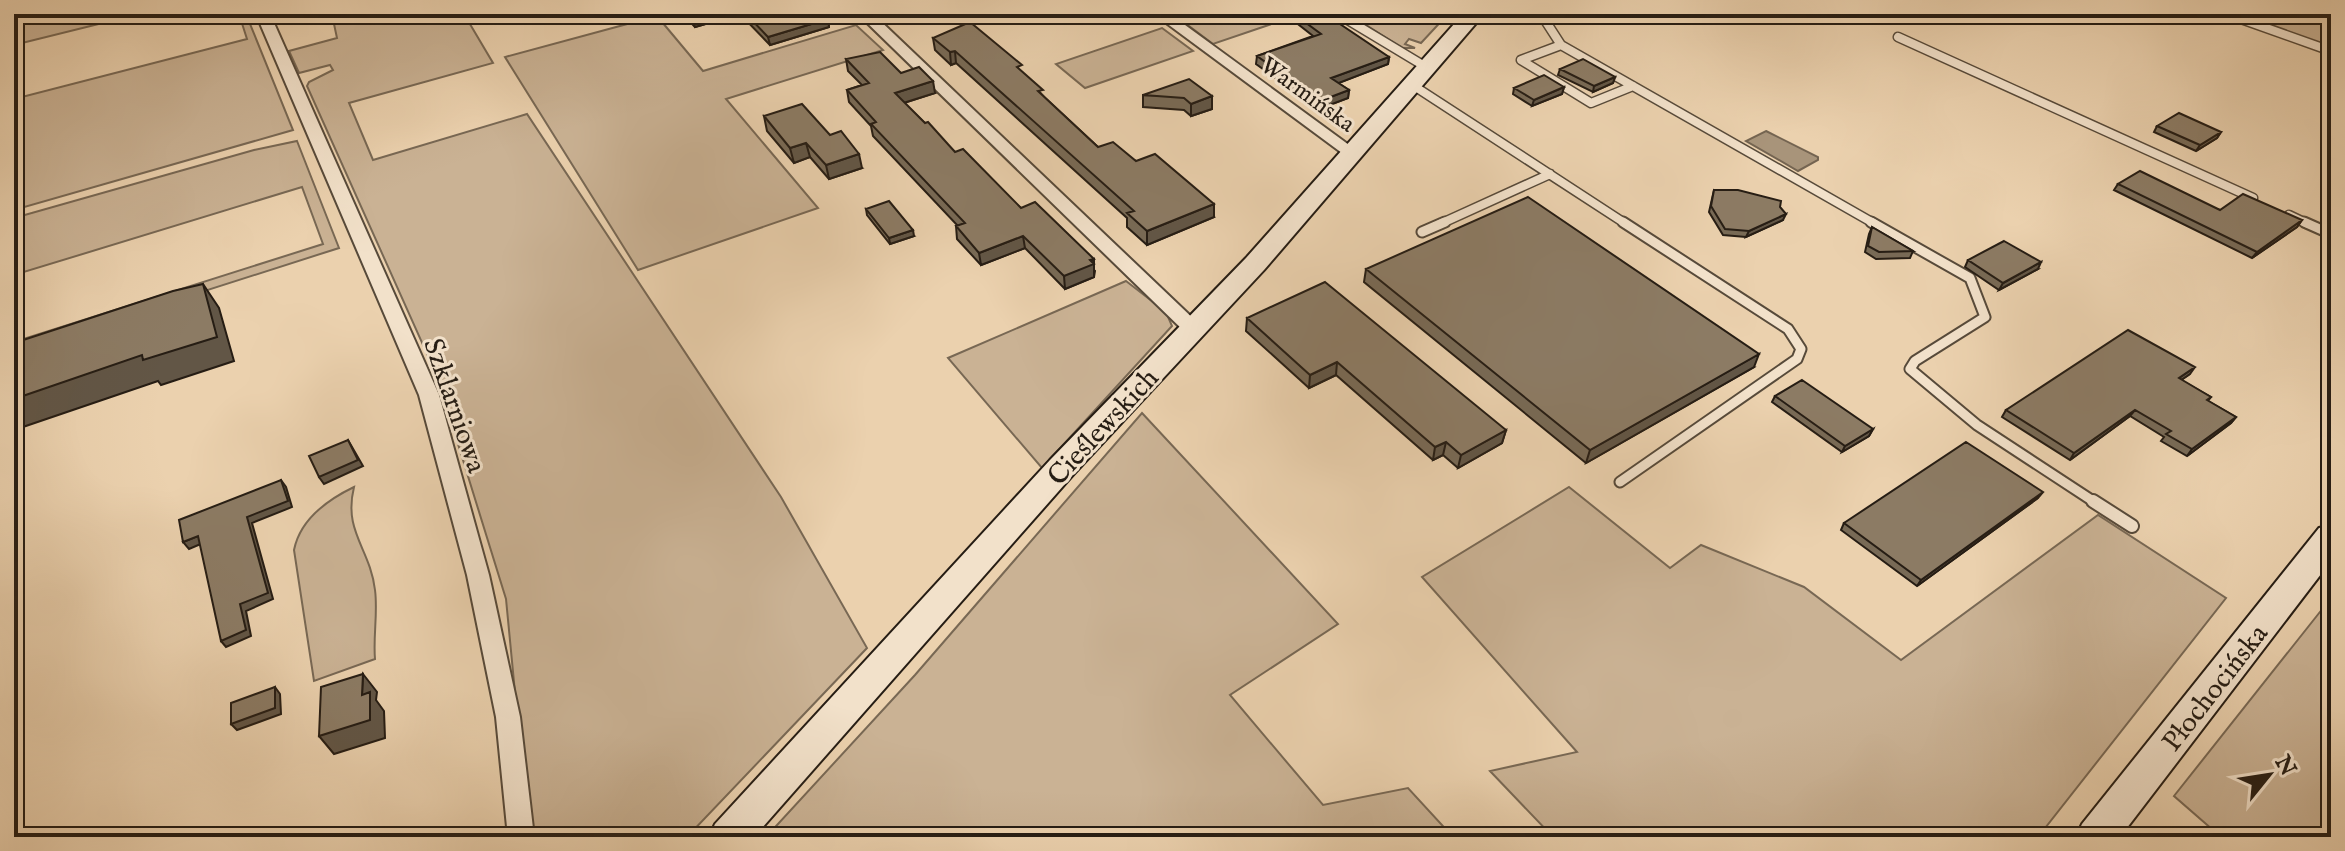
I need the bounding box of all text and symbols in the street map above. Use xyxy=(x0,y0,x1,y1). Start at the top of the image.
street label: Warmińska xyxy=(1254,50,1361,140)
street label: Szklarniowa xyxy=(414,334,493,478)
street label: Cieślewskich xyxy=(1041,362,1167,494)
street label: Płochocińska xyxy=(2155,617,2277,759)
north arrow xyxy=(2229,735,2309,815)
text: N xyxy=(2267,750,2301,781)

